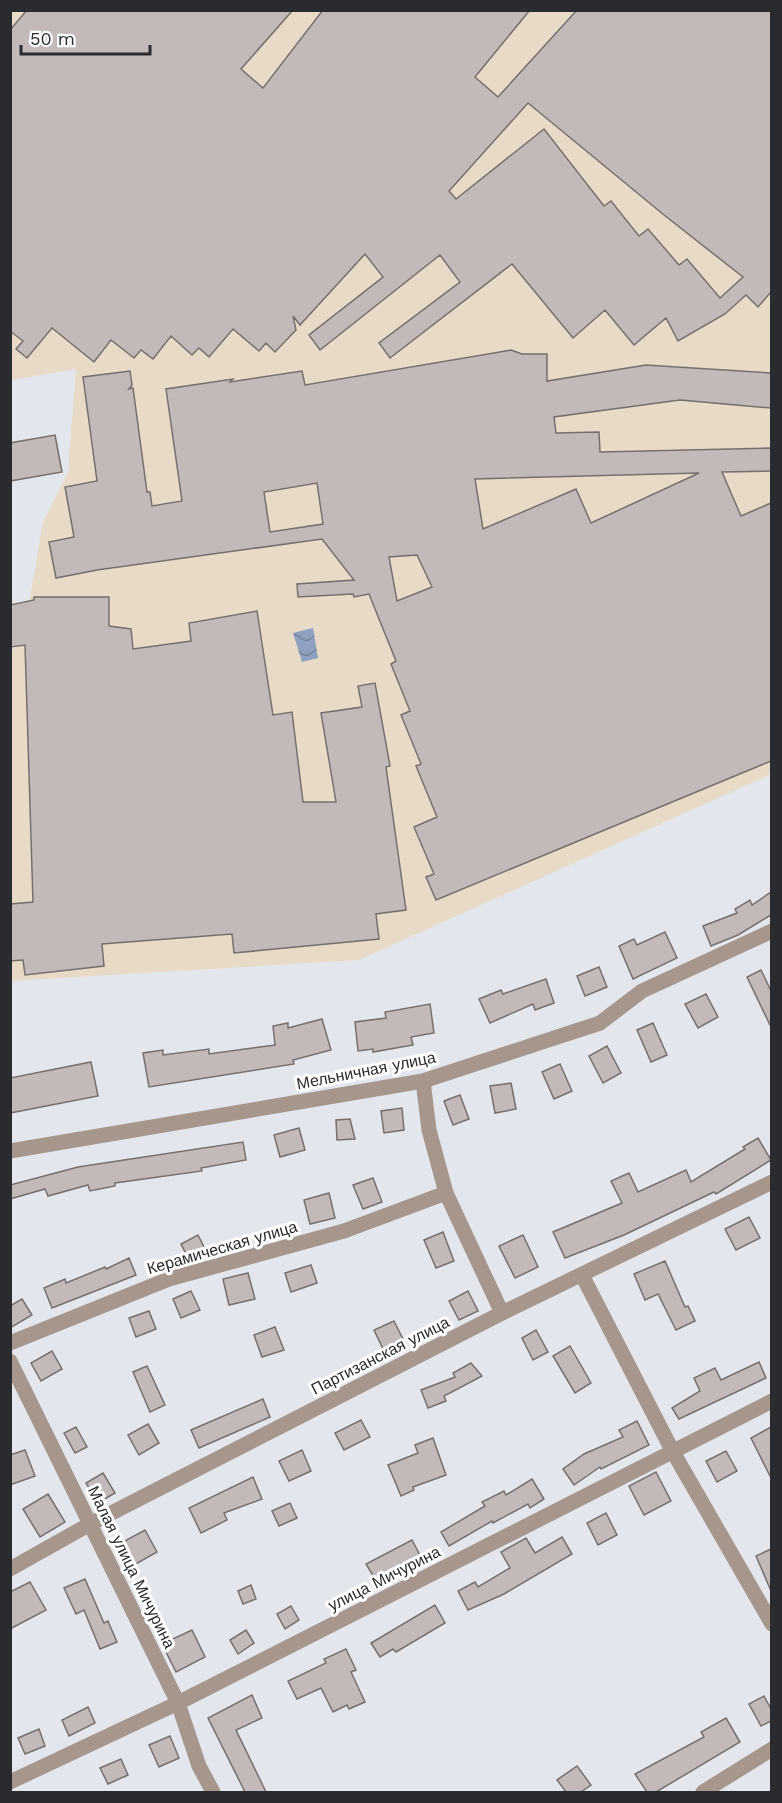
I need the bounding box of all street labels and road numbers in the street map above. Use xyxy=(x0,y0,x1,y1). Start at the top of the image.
street label: Мельничная улица xyxy=(295,1048,437,1093)
street label: Керамическая улица xyxy=(145,1217,300,1278)
street label: Партизанская улица xyxy=(308,1312,453,1399)
street label: Малая улица Мичурина xyxy=(84,1483,179,1652)
street label: улица Мичурина xyxy=(325,1542,444,1615)

